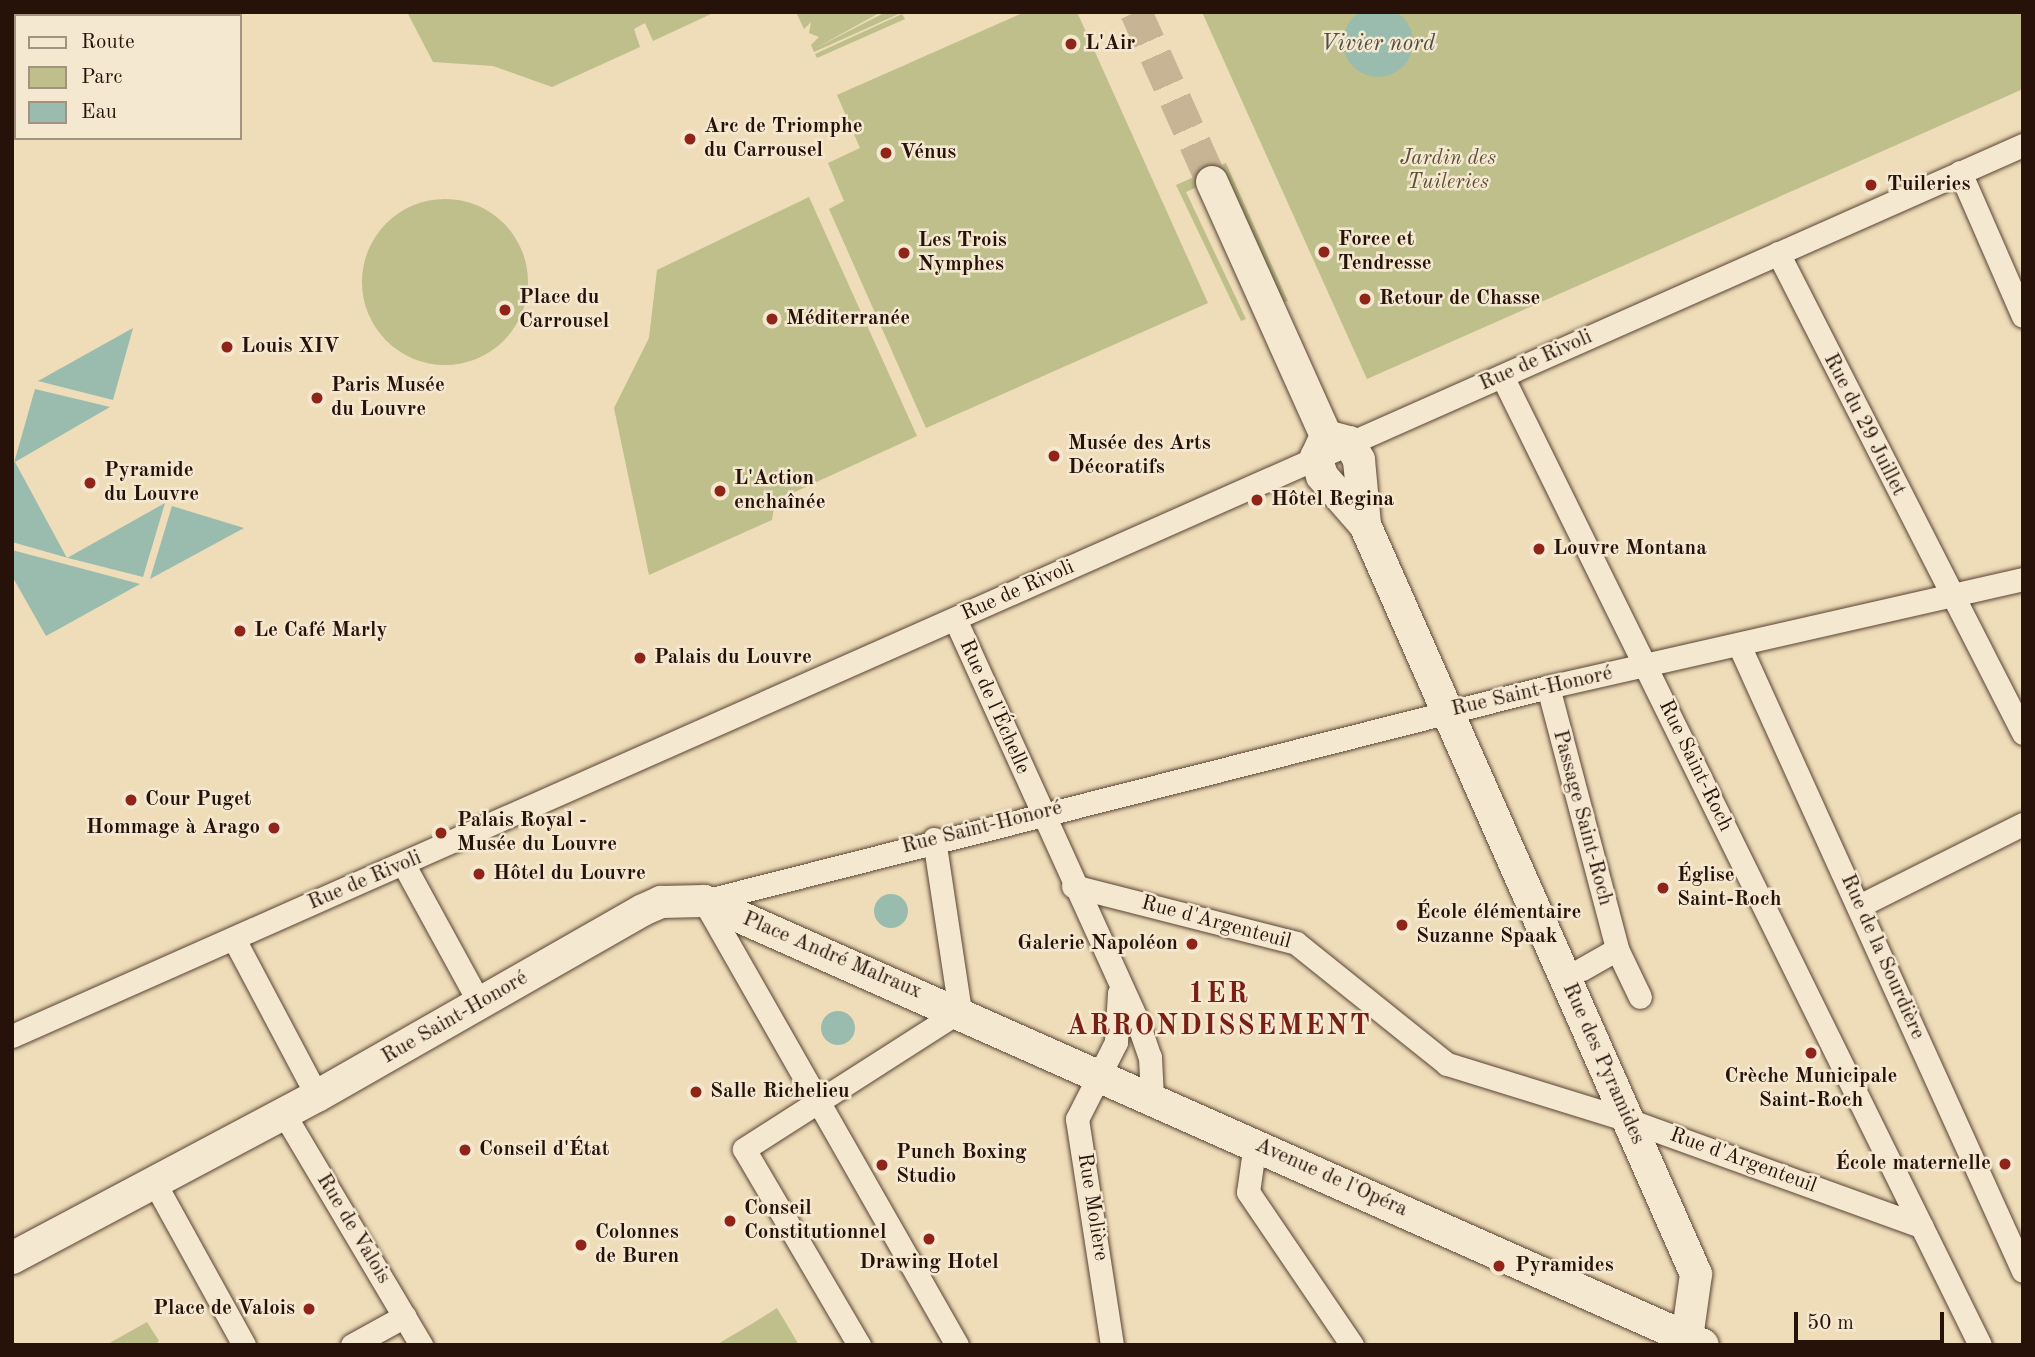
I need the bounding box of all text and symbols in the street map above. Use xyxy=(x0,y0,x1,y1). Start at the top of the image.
legend xyxy=(14,14,242,140)
water label: Vivier nord xyxy=(1321,30,1435,58)
place label: L'Air xyxy=(1085,31,1135,57)
text: Route xyxy=(81,32,135,53)
marker: L'Air xyxy=(1063,36,1079,52)
text: Parc xyxy=(81,67,123,88)
text: Eau xyxy=(81,102,117,123)
place label: Arc de Triomphe du Carrousel xyxy=(704,114,863,164)
marker: Arc de Triomphe du Carrousel xyxy=(682,131,698,147)
place label: Vénus xyxy=(900,140,956,166)
marker: Vénus xyxy=(878,145,894,161)
park label: Jardin des Tuileries xyxy=(1400,146,1496,196)
place label: Tuileries xyxy=(1887,172,1970,198)
marker: Tuileries xyxy=(1861,175,1881,195)
place label: Force et Tendresse xyxy=(1338,227,1432,277)
place label: Les Trois Nymphes xyxy=(918,228,1007,278)
marker: Force et Tendresse xyxy=(1316,244,1332,260)
marker: Les Trois Nymphes xyxy=(896,245,912,261)
place label: Place du Carrousel xyxy=(519,285,609,335)
place label: Retour de Chasse xyxy=(1379,286,1540,312)
marker: Retour de Chasse xyxy=(1357,291,1373,307)
marker: Place du Carrousel xyxy=(497,302,513,318)
place label: Méditerranée xyxy=(786,306,910,332)
marker: Méditerranée xyxy=(764,311,780,327)
street label: Rue de Rivoli xyxy=(1476,325,1596,397)
place label: Louis XIV xyxy=(241,334,340,360)
marker: Louis XIV xyxy=(219,339,235,355)
street label: Rue du 29 Juillet xyxy=(1817,349,1911,501)
place label: Paris Musée du Louvre xyxy=(331,373,445,423)
marker: Paris Musée du Louvre xyxy=(309,390,325,406)
place label: Musée des Arts Décoratifs xyxy=(1068,431,1211,481)
marker: Musée des Arts Décoratifs xyxy=(1046,448,1062,464)
place label: Pyramide du Louvre xyxy=(104,458,199,508)
place label: L'Action enchaînée xyxy=(734,466,826,516)
marker: Pyramide du Louvre xyxy=(82,475,98,491)
marker: L'Action enchaînée xyxy=(712,483,728,499)
place label: Hôtel Regina xyxy=(1271,487,1394,513)
marker: Hôtel Regina xyxy=(1249,492,1265,508)
place label: Louvre Montana xyxy=(1553,536,1707,562)
marker: Louvre Montana xyxy=(1531,541,1547,557)
street label: Rue de Rivoli xyxy=(958,555,1078,627)
place label: Le Café Marly xyxy=(254,618,387,644)
marker: Le Café Marly xyxy=(232,623,248,639)
street label: Rue de l'Échelle xyxy=(953,636,1035,778)
place label: Palais du Louvre xyxy=(654,645,812,671)
marker: Palais du Louvre xyxy=(632,650,648,666)
street label: Rue Saint-Honoré xyxy=(1449,661,1615,723)
street label: Rue Saint-Roch xyxy=(1652,696,1738,836)
street label: Passage Saint-Roch xyxy=(1546,727,1618,909)
place label: Cour Puget xyxy=(145,787,251,813)
marker: Cour Puget xyxy=(123,792,139,808)
street label: Rue Saint-Honoré xyxy=(899,796,1065,860)
place label: Palais Royal - Musée du Louvre xyxy=(457,808,617,858)
place label: Hommage à Arago xyxy=(86,815,260,841)
marker: Hommage à Arago xyxy=(266,820,282,836)
marker: Palais Royal - Musée du Louvre xyxy=(431,823,451,843)
street label: Rue de Rivoli xyxy=(304,846,426,916)
place label: Hôtel du Louvre xyxy=(493,861,646,887)
place label: Église Saint-Roch xyxy=(1677,863,1781,913)
marker: Hôtel du Louvre xyxy=(471,866,487,882)
street label: Rue de la Sourdière xyxy=(1834,871,1930,1043)
marker: Église Saint-Roch xyxy=(1655,880,1671,896)
street label: Rue d'Argenteuil xyxy=(1138,891,1294,955)
place label: École élémentaire Suzanne Spaak xyxy=(1416,900,1581,950)
street label: Place André Malraux xyxy=(739,907,925,1005)
marker: École élémentaire Suzanne Spaak xyxy=(1394,917,1410,933)
place label: Galerie Napoléon xyxy=(1017,931,1178,957)
marker: Galerie Napoléon xyxy=(1184,936,1200,952)
street label: Rue Saint-Honoré xyxy=(378,966,532,1070)
district label: 1ER ARRONDISSEMENT xyxy=(1068,978,1370,1044)
street label: Rue des Pyramides xyxy=(1556,979,1650,1149)
marker: Crèche Municipale Saint-Roch xyxy=(1803,1045,1819,1061)
place label: Crèche Municipale Saint-Roch xyxy=(1725,1064,1897,1114)
place label: Salle Richelieu xyxy=(710,1079,850,1105)
marker: Salle Richelieu xyxy=(688,1084,704,1100)
street label: Rue d'Argenteuil xyxy=(1666,1123,1820,1199)
street label: Avenue de l'Opéra xyxy=(1251,1133,1411,1223)
place label: Conseil d'État xyxy=(479,1137,609,1163)
place label: Punch Boxing Studio xyxy=(896,1140,1027,1190)
marker: Conseil d'État xyxy=(457,1142,473,1158)
street label: Rue Molière xyxy=(1071,1151,1113,1263)
place label: École maternelle xyxy=(1835,1151,1991,1177)
marker: École maternelle xyxy=(1997,1156,2013,1172)
marker: Punch Boxing Studio xyxy=(874,1157,890,1173)
street label: Rue de Valois xyxy=(310,1169,396,1289)
place label: Conseil Constitutionnel xyxy=(744,1196,886,1246)
marker: Conseil Constitutionnel xyxy=(722,1213,738,1229)
place label: Colonnes de Buren xyxy=(595,1220,679,1270)
marker: Drawing Hotel xyxy=(921,1231,937,1247)
marker: Colonnes de Buren xyxy=(573,1237,589,1253)
place label: Drawing Hotel xyxy=(859,1250,999,1276)
place label: Pyramides xyxy=(1515,1253,1614,1279)
marker: Pyramides xyxy=(1489,1256,1509,1276)
place label: Place de Valois xyxy=(153,1296,295,1322)
scale bar xyxy=(1797,1298,1948,1342)
marker: Place de Valois xyxy=(301,1301,317,1317)
text: 50 m xyxy=(1807,1313,1854,1334)

